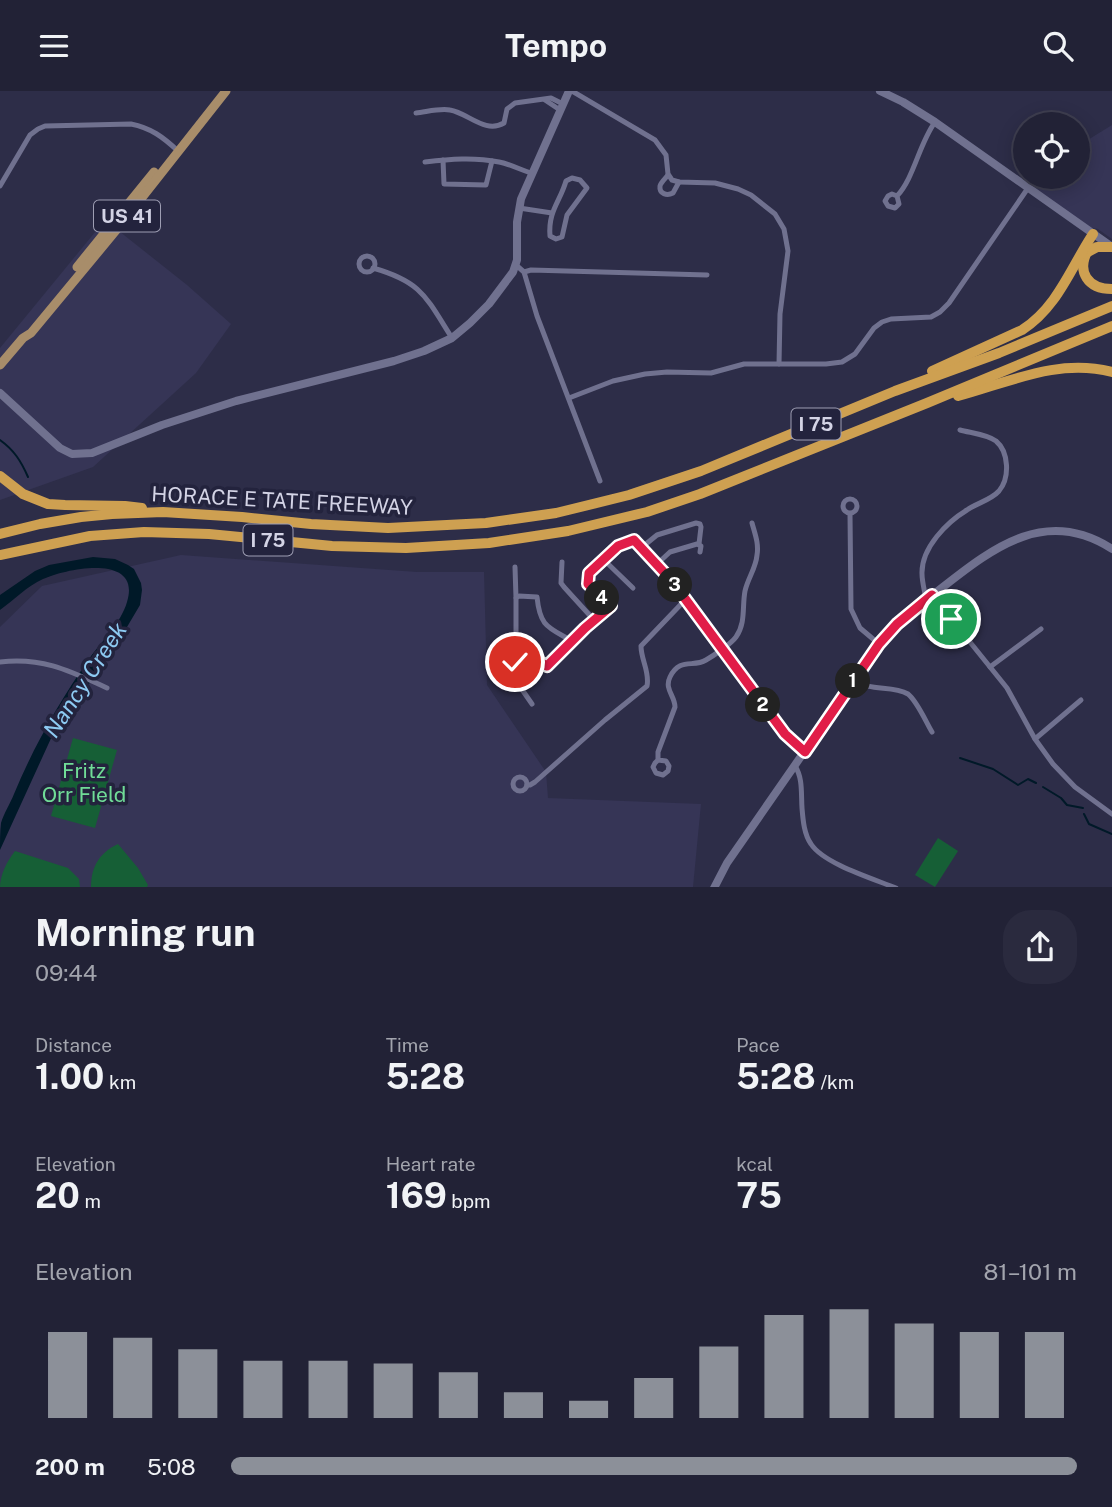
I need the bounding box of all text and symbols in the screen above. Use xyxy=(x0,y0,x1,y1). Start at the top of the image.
icon: menu xyxy=(35,27,73,65)
text: Tempo xyxy=(505,27,607,64)
icon: search xyxy=(1039,27,1077,65)
map controls xyxy=(1013,112,1090,189)
button: locate xyxy=(1013,112,1090,189)
road number: US 41 xyxy=(94,201,160,231)
road number: I 75 xyxy=(792,409,840,439)
street label: HORACE E TATE FREEWAY xyxy=(151,481,414,520)
road number: I 75 xyxy=(244,524,292,555)
pin: 3 xyxy=(658,567,692,603)
text: 3 xyxy=(668,573,681,595)
pin: 4 xyxy=(584,581,620,615)
text: 4 xyxy=(595,586,608,608)
pin xyxy=(921,589,981,649)
icon: arrive xyxy=(932,600,970,638)
water label: Nancy Creek xyxy=(37,616,132,742)
pin xyxy=(485,632,545,692)
icon: check xyxy=(496,643,534,681)
pin: 1 xyxy=(836,663,870,699)
text: 1 xyxy=(848,669,857,691)
pin: 2 xyxy=(746,687,780,723)
text: 2 xyxy=(756,693,769,715)
park label: Fritz Orr Field xyxy=(42,758,126,807)
text: Morning run xyxy=(35,910,256,955)
button: share xyxy=(1003,910,1077,984)
text: 09:44 xyxy=(35,959,97,986)
text: Distance xyxy=(35,1034,112,1056)
text: Time xyxy=(386,1034,429,1056)
text: Pace xyxy=(736,1034,780,1056)
text: 1.00 xyxy=(35,1056,104,1097)
text: 5:28 xyxy=(386,1056,465,1097)
text: 5:28 xyxy=(736,1056,816,1097)
text: km xyxy=(104,1071,136,1093)
text: /km xyxy=(816,1071,854,1093)
text: Elevation xyxy=(35,1153,116,1175)
text: Heart rate xyxy=(386,1153,475,1175)
text: kcal xyxy=(736,1153,773,1175)
text: 20 xyxy=(35,1175,80,1216)
text: 169 xyxy=(386,1175,447,1216)
text: 75 xyxy=(736,1175,782,1216)
text: m xyxy=(80,1190,101,1212)
text: bpm xyxy=(447,1190,490,1212)
text: Elevation xyxy=(35,1258,133,1285)
text: 81–101 m xyxy=(983,1258,1077,1285)
text: 200 m xyxy=(35,1453,105,1480)
text: 5:08 xyxy=(147,1453,196,1480)

